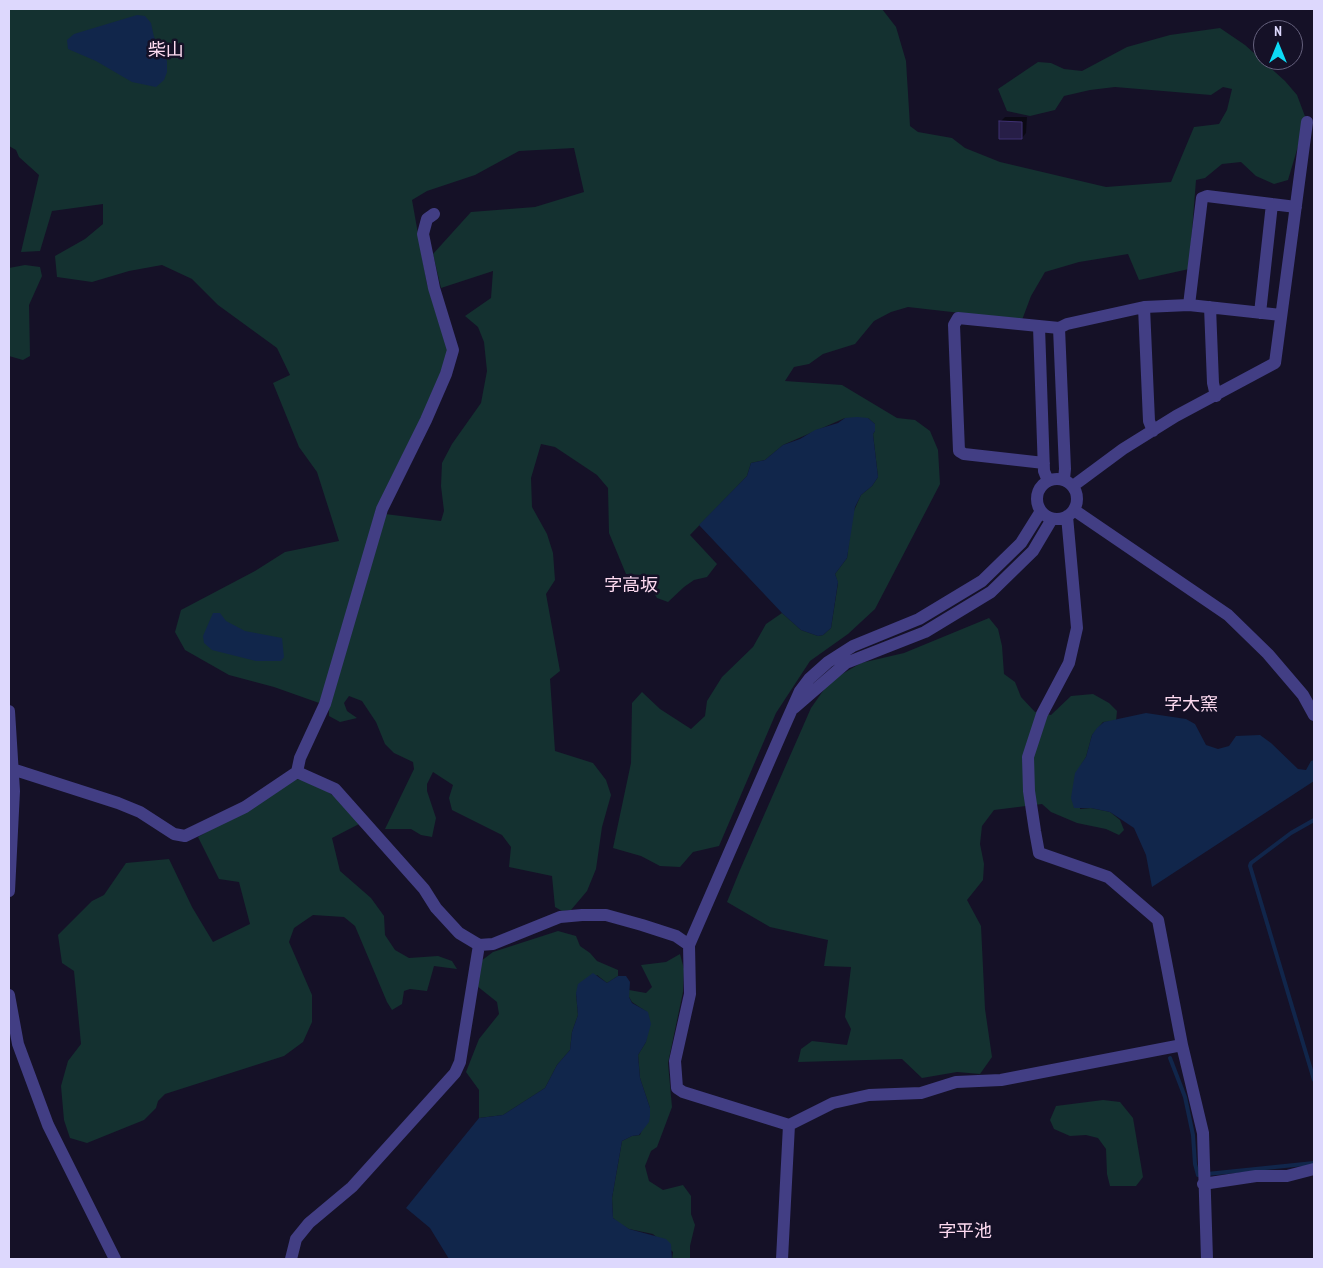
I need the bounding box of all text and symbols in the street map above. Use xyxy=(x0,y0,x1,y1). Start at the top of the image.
north arrow xyxy=(1253,20,1303,70)
text: N xyxy=(1274,22,1282,40)
district label: 柴山 xyxy=(148,40,184,62)
district label: 字高坂 xyxy=(604,575,658,597)
district label: 字大窯 xyxy=(1164,694,1218,716)
district label: 字平池 xyxy=(938,1221,992,1243)

